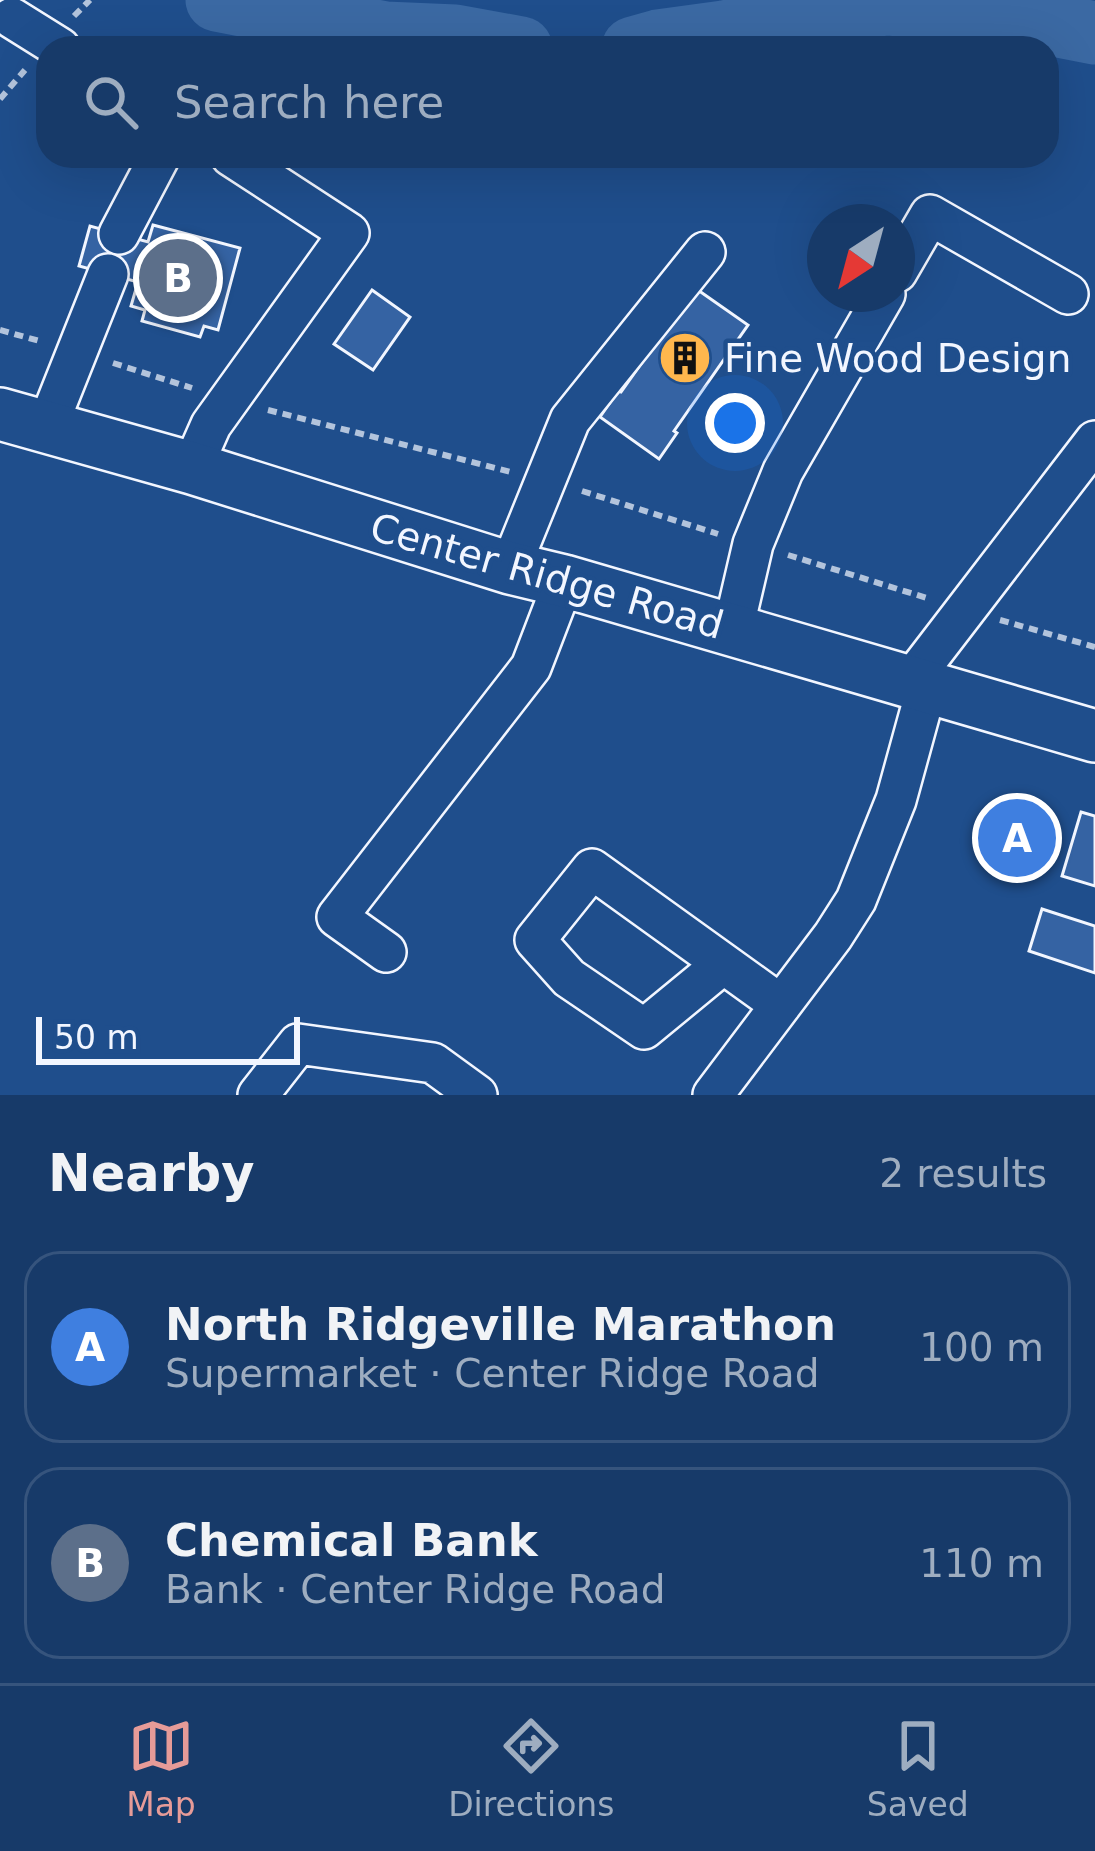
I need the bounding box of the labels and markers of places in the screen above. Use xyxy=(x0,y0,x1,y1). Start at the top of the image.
pin: B xyxy=(139,233,217,323)
building icon: Fine Wood Design xyxy=(657,330,713,386)
place label: Fine Wood Design xyxy=(724,336,1071,381)
pin: A xyxy=(978,793,1056,883)

